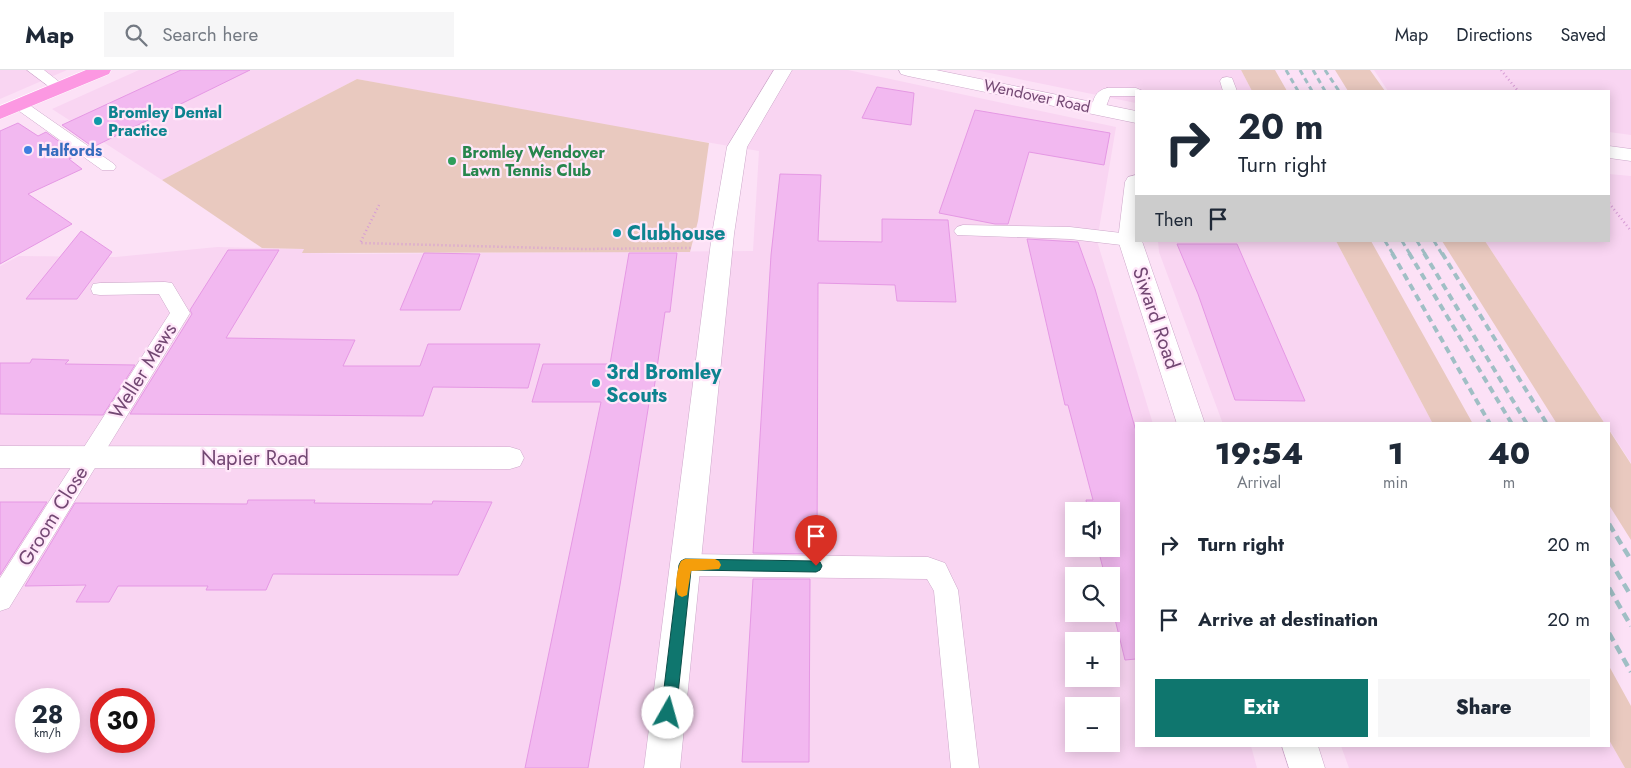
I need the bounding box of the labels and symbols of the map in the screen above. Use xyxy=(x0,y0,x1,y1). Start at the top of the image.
street label: Wendover Road xyxy=(981,73,1093,119)
place label: Bromley Dental Practice xyxy=(108,101,222,142)
marker: Bromley Dental Practice xyxy=(92,115,104,127)
place label: Halfords xyxy=(38,139,102,162)
place label: Bromley Wendover Lawn Tennis Club xyxy=(462,141,605,182)
marker: Halfords xyxy=(22,144,34,156)
marker: Bromley Wendover Lawn Tennis Club xyxy=(446,155,458,167)
place label: Clubhouse xyxy=(627,219,726,248)
marker: Clubhouse xyxy=(611,227,623,239)
street label: Siward Road xyxy=(1125,263,1187,373)
street label: Weller Mews xyxy=(102,317,184,425)
place label: 3rd Bromley Scouts xyxy=(606,358,722,410)
marker: 3rd Bromley Scouts xyxy=(590,377,602,389)
street label: Napier Road xyxy=(201,444,309,473)
street label: Groom Close xyxy=(11,460,95,572)
pin xyxy=(795,515,837,566)
position arrow xyxy=(641,686,693,738)
speed limit sign: 30 xyxy=(90,688,155,753)

